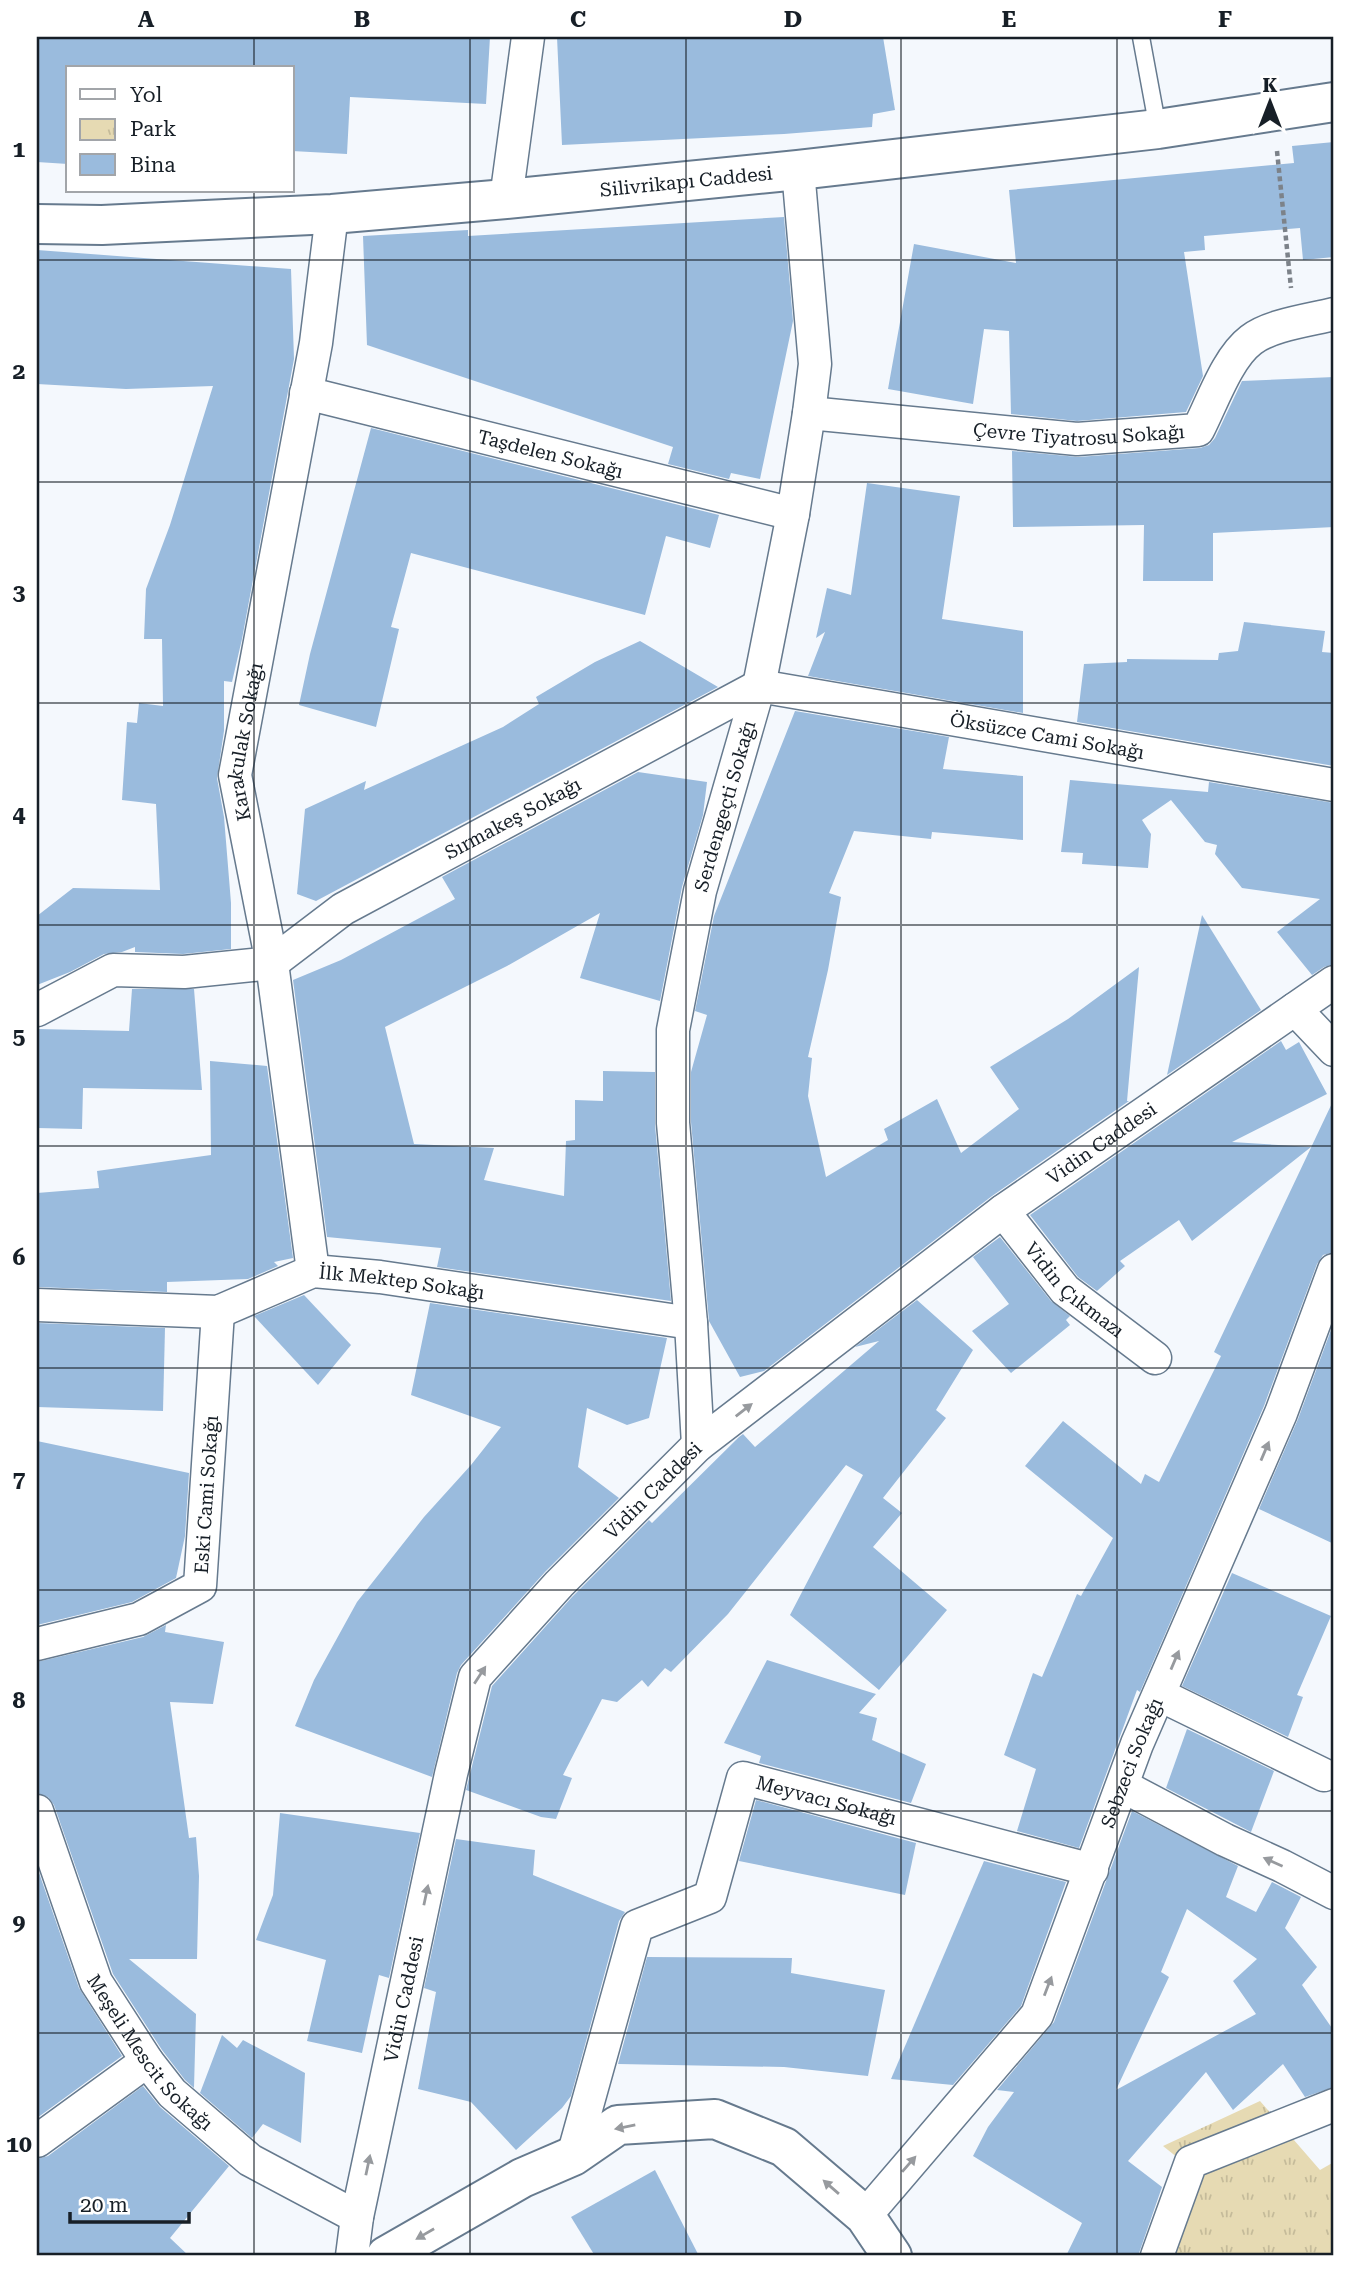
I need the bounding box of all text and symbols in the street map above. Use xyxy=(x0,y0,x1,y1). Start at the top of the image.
text: A xyxy=(138,6,155,33)
text: B xyxy=(354,6,370,33)
text: C xyxy=(570,6,586,33)
text: D xyxy=(784,6,802,33)
text: E xyxy=(1002,6,1016,33)
text: F xyxy=(1218,6,1232,33)
legend xyxy=(66,66,294,192)
north arrow xyxy=(1234,66,1304,136)
text: K xyxy=(1263,74,1278,97)
text: Yol xyxy=(130,83,163,107)
text: Park xyxy=(130,117,176,141)
text: 1 xyxy=(13,136,26,163)
text: Bina xyxy=(130,153,176,177)
street label: Silivrikapı Caddesi xyxy=(599,162,774,202)
text: 2 xyxy=(13,358,25,385)
street label: Çevre Tiyatrosu Sokağı xyxy=(972,418,1185,451)
street label: Taşdelen Sokağı xyxy=(475,425,625,483)
text: 3 xyxy=(13,579,26,606)
street label: Karakulak Sokağı xyxy=(223,661,268,823)
street label: Öksüzce Cami Sokağı xyxy=(948,708,1146,764)
street label: Serdengeçti Sokağı xyxy=(689,718,760,894)
street label: Sırmakeş Sokağı xyxy=(441,773,585,864)
text: 4 xyxy=(13,801,26,828)
text: 5 xyxy=(13,1023,26,1050)
street label: Vidin Caddesi xyxy=(1042,1097,1161,1189)
street label: Vidin Çıkmazı xyxy=(1020,1238,1128,1342)
text: 6 xyxy=(13,1244,26,1271)
street label: İlk Mektep Sokağı xyxy=(318,1261,486,1304)
one-way arrow xyxy=(734,1403,752,1418)
street label: Eski Cami Sokağı xyxy=(190,1415,223,1575)
street label: Vidin Caddesi xyxy=(600,1437,707,1544)
one-way arrow xyxy=(1259,1441,1271,1461)
text: 7 xyxy=(13,1466,26,1493)
one-way arrow xyxy=(1169,1650,1181,1670)
one-way arrow xyxy=(473,1665,486,1685)
text: 8 xyxy=(13,1687,26,1714)
street label: Sebzeci Sokağı xyxy=(1096,1694,1168,1831)
street label: Meyvacı Sokağı xyxy=(753,1771,899,1830)
one-way arrow xyxy=(1263,1856,1284,1867)
one-way arrow xyxy=(420,1884,431,1906)
text: 9 xyxy=(13,1909,26,1936)
street label: Vidin Caddesi xyxy=(379,1934,428,2064)
street label: Meşeli Mescit Sokağı xyxy=(82,1970,218,2135)
one-way arrow xyxy=(1043,1975,1054,1996)
one-way arrow xyxy=(613,2121,635,2132)
text: 10 xyxy=(6,2131,32,2158)
one-way arrow xyxy=(363,2154,374,2176)
one-way arrow xyxy=(901,2155,917,2173)
one-way arrow xyxy=(823,2180,840,2195)
scale bar xyxy=(70,2181,189,2225)
text: 20 m xyxy=(80,2193,128,2217)
one-way arrow xyxy=(416,2227,435,2240)

